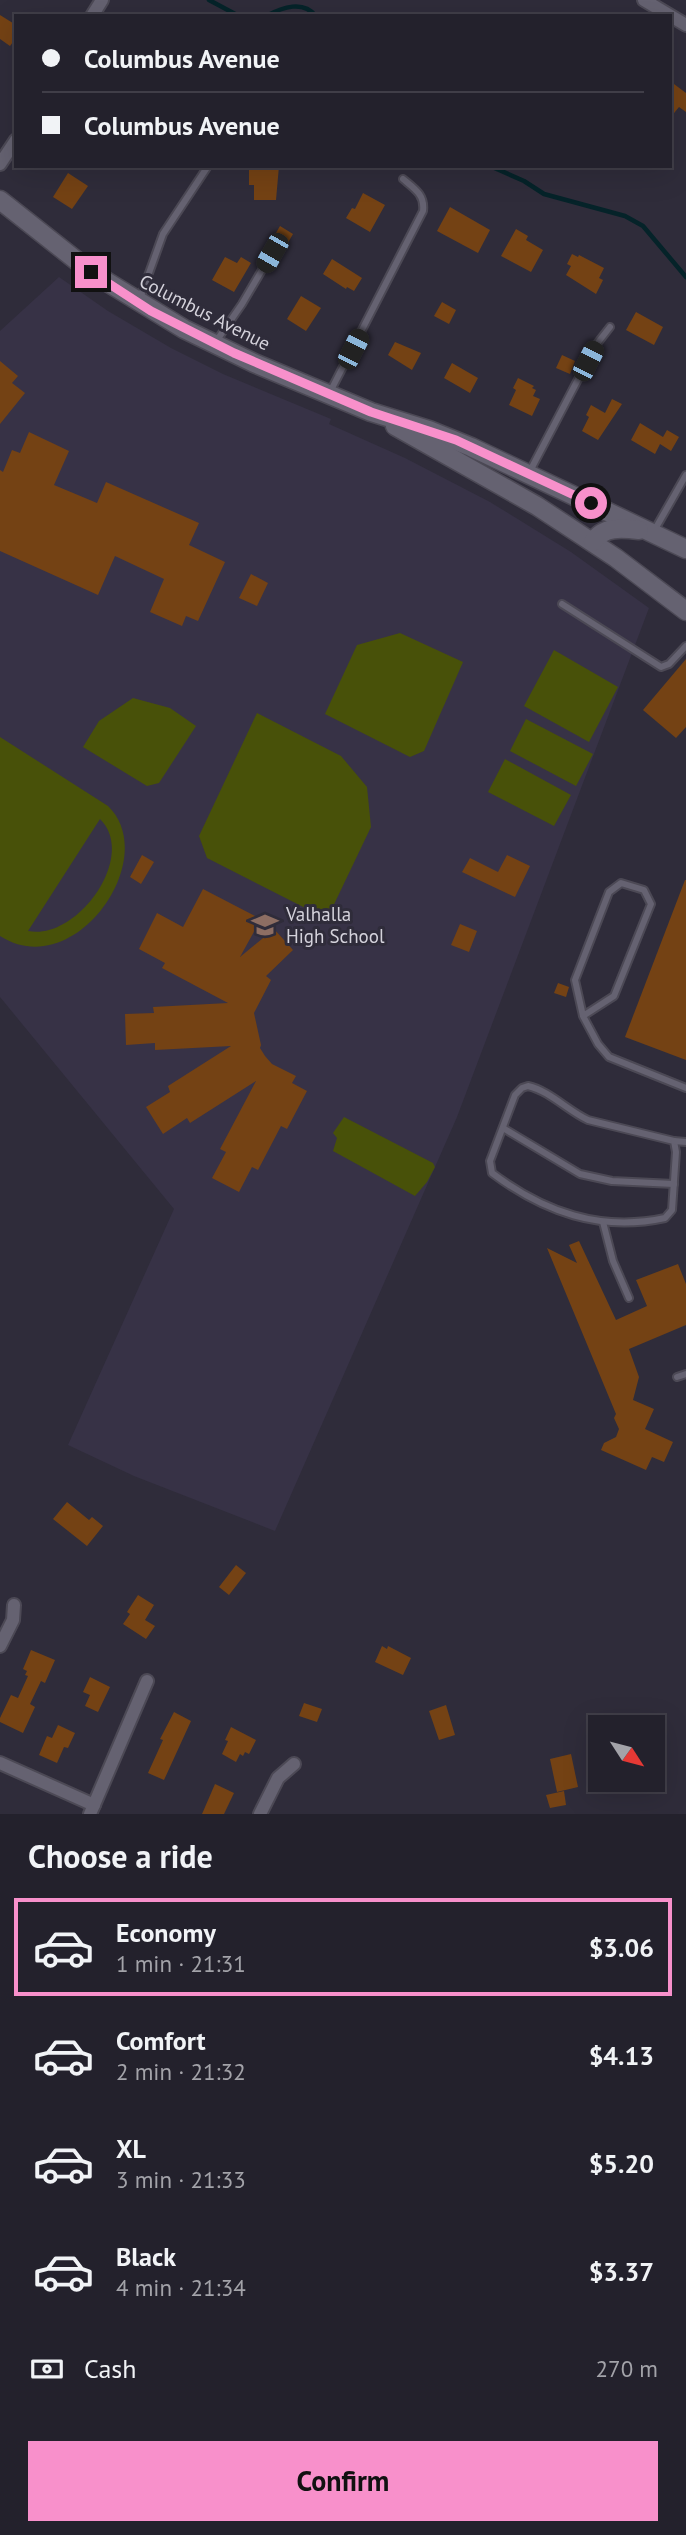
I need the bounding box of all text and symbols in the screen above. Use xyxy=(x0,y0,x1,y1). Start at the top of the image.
text: Columbus Avenue xyxy=(84,42,280,75)
text: Columbus Avenue xyxy=(84,109,280,142)
car xyxy=(253,230,292,276)
route end xyxy=(75,256,107,288)
street label: Columbus Avenue xyxy=(135,269,275,355)
car xyxy=(335,326,372,372)
car xyxy=(570,338,607,384)
route start xyxy=(575,487,607,519)
place label: Valhalla High School xyxy=(285,902,385,948)
school or university icon: Valhalla High School xyxy=(250,910,280,940)
north arrow xyxy=(588,1715,665,1792)
map controls xyxy=(588,1715,665,1792)
text: Choose a ride xyxy=(28,1835,213,1877)
icon: car xyxy=(32,1916,95,1979)
text: Economy xyxy=(116,1916,216,1949)
text: $3.06 xyxy=(589,1931,654,1964)
text: 1 min · 21:31 xyxy=(116,1949,246,1978)
icon: car xyxy=(32,2024,95,2087)
text: Comfort xyxy=(116,2024,206,2057)
text: $4.13 xyxy=(589,2039,654,2072)
text: 2 min · 21:32 xyxy=(116,2057,246,2086)
icon: car xyxy=(32,2132,95,2195)
text: XL xyxy=(116,2132,146,2165)
text: $5.20 xyxy=(589,2147,654,2180)
text: 3 min · 21:33 xyxy=(116,2165,246,2194)
icon: car xyxy=(32,2240,95,2303)
text: Black xyxy=(116,2240,176,2273)
text: $3.37 xyxy=(589,2255,654,2288)
text: 4 min · 21:34 xyxy=(116,2273,246,2302)
icon: cash xyxy=(28,2350,66,2388)
text: Cash xyxy=(84,2352,136,2385)
text: 270 m xyxy=(596,2354,658,2383)
button: Confirm xyxy=(28,2441,658,2521)

